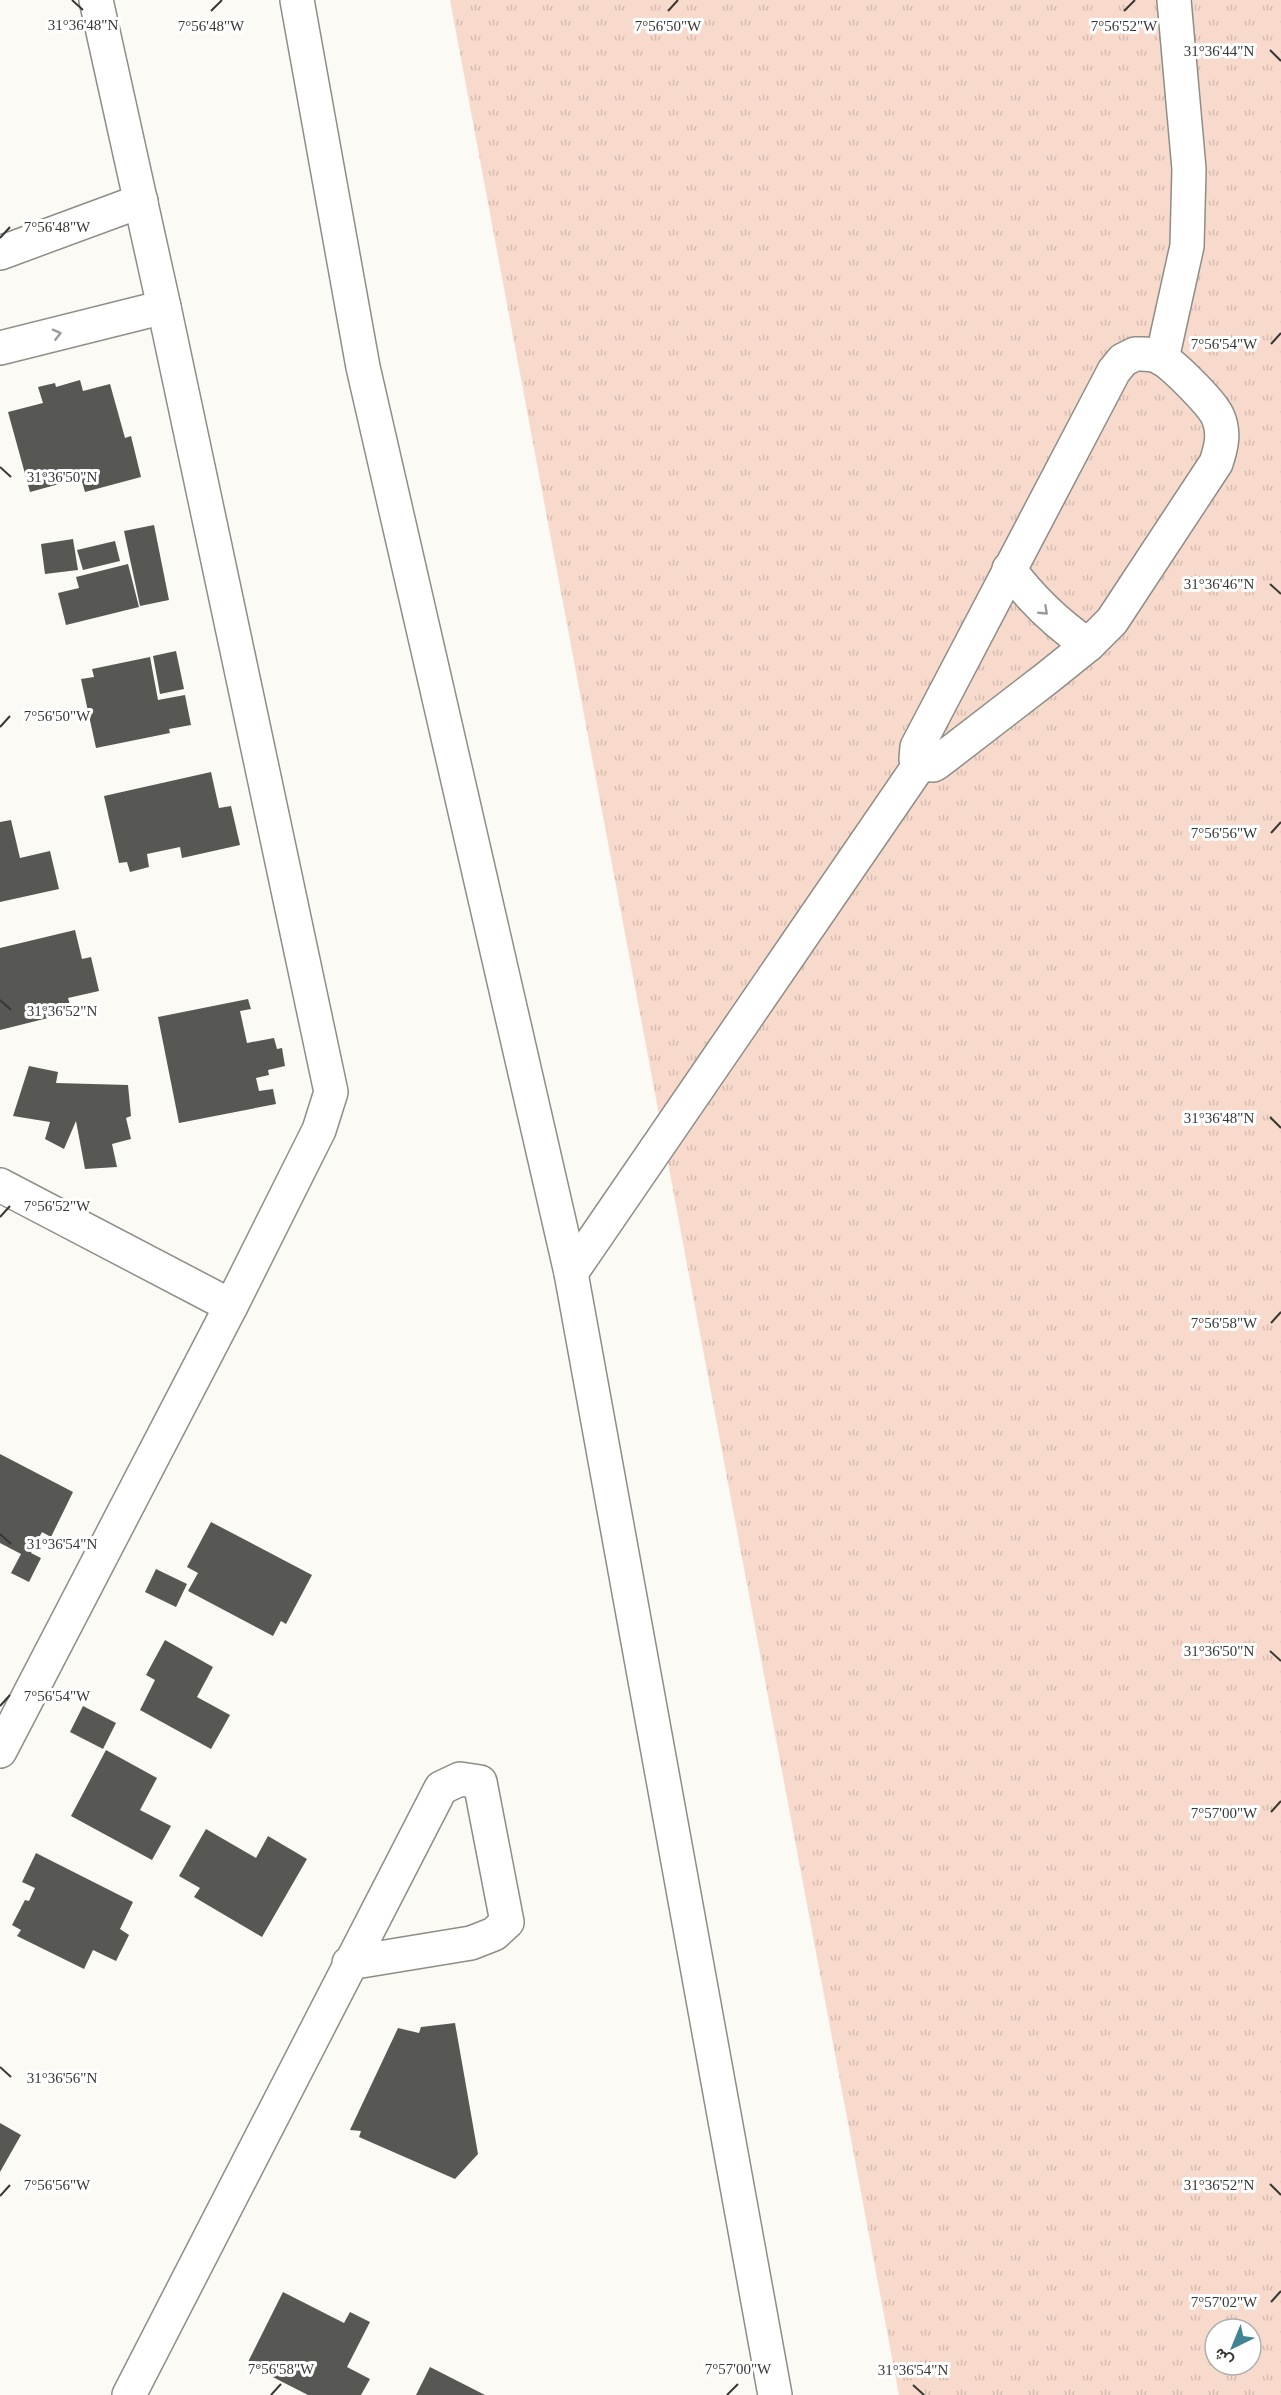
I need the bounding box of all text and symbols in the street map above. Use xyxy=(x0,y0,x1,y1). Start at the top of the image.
text: 31°36'48"N xyxy=(48,17,118,33)
text: 7°56'48"W xyxy=(178,18,245,34)
text: 7°56'50"W xyxy=(635,18,702,34)
text: 7°56'52"W xyxy=(1091,18,1158,34)
text: 31°36'44"N xyxy=(1184,43,1254,59)
text: 7°56'48"W xyxy=(24,219,91,235)
one-way arrow xyxy=(52,328,62,341)
text: 7°56'54"W xyxy=(1191,336,1258,352)
text: 31°36'50"N xyxy=(27,469,97,485)
text: 31°36'46"N xyxy=(1184,576,1254,592)
one-way arrow xyxy=(1038,604,1048,615)
text: 7°56'50"W xyxy=(24,708,91,724)
text: 7°56'56"W xyxy=(1191,825,1258,841)
text: 31°36'52"N xyxy=(27,1003,97,1019)
text: 31°36'48"N xyxy=(1184,1110,1254,1126)
text: 7°56'52"W xyxy=(24,1198,91,1214)
text: 7°56'58"W xyxy=(1191,1315,1258,1331)
text: 31°36'54"N xyxy=(27,1536,97,1552)
text: 31°36'50"N xyxy=(1184,1643,1254,1659)
text: 7°56'54"W xyxy=(24,1688,91,1704)
text: 7°57'00"W xyxy=(1191,1805,1258,1821)
text: 31°36'56"N xyxy=(27,2070,97,2086)
text: 7°56'56"W xyxy=(24,2177,91,2193)
text: 31°36'52"N xyxy=(1184,2177,1254,2193)
text: 7°57'02"W xyxy=(1191,2294,1258,2310)
north arrow xyxy=(1203,2317,1263,2377)
text: ش xyxy=(1210,2344,1237,2370)
text: 7°56'58"W xyxy=(248,2361,315,2377)
text: 7°57'00"W xyxy=(705,2361,772,2377)
text: 31°36'54"N xyxy=(878,2362,948,2378)

